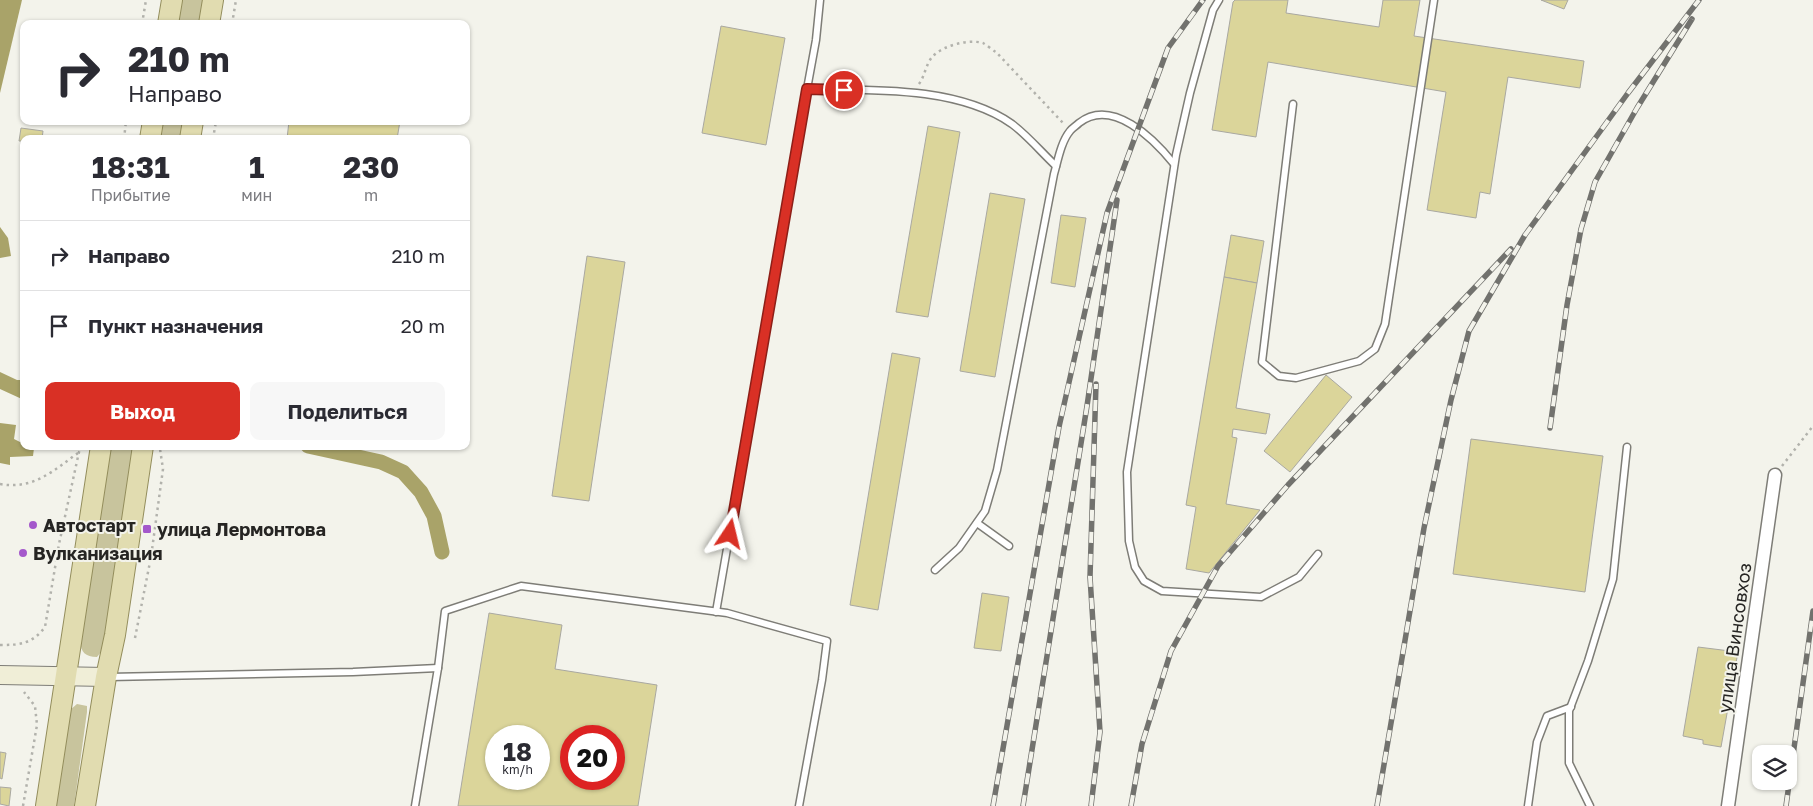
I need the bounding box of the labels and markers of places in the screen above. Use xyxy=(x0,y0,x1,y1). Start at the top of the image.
pin xyxy=(823,69,865,111)
place label: Автостарт xyxy=(43,514,136,536)
place label: улица Лермонтова xyxy=(157,518,326,540)
marker: Автостарт xyxy=(27,519,39,531)
marker: улица Лермонтова xyxy=(141,523,153,535)
place label: Вулканизация xyxy=(33,542,163,564)
marker: Вулканизация xyxy=(17,547,29,559)

